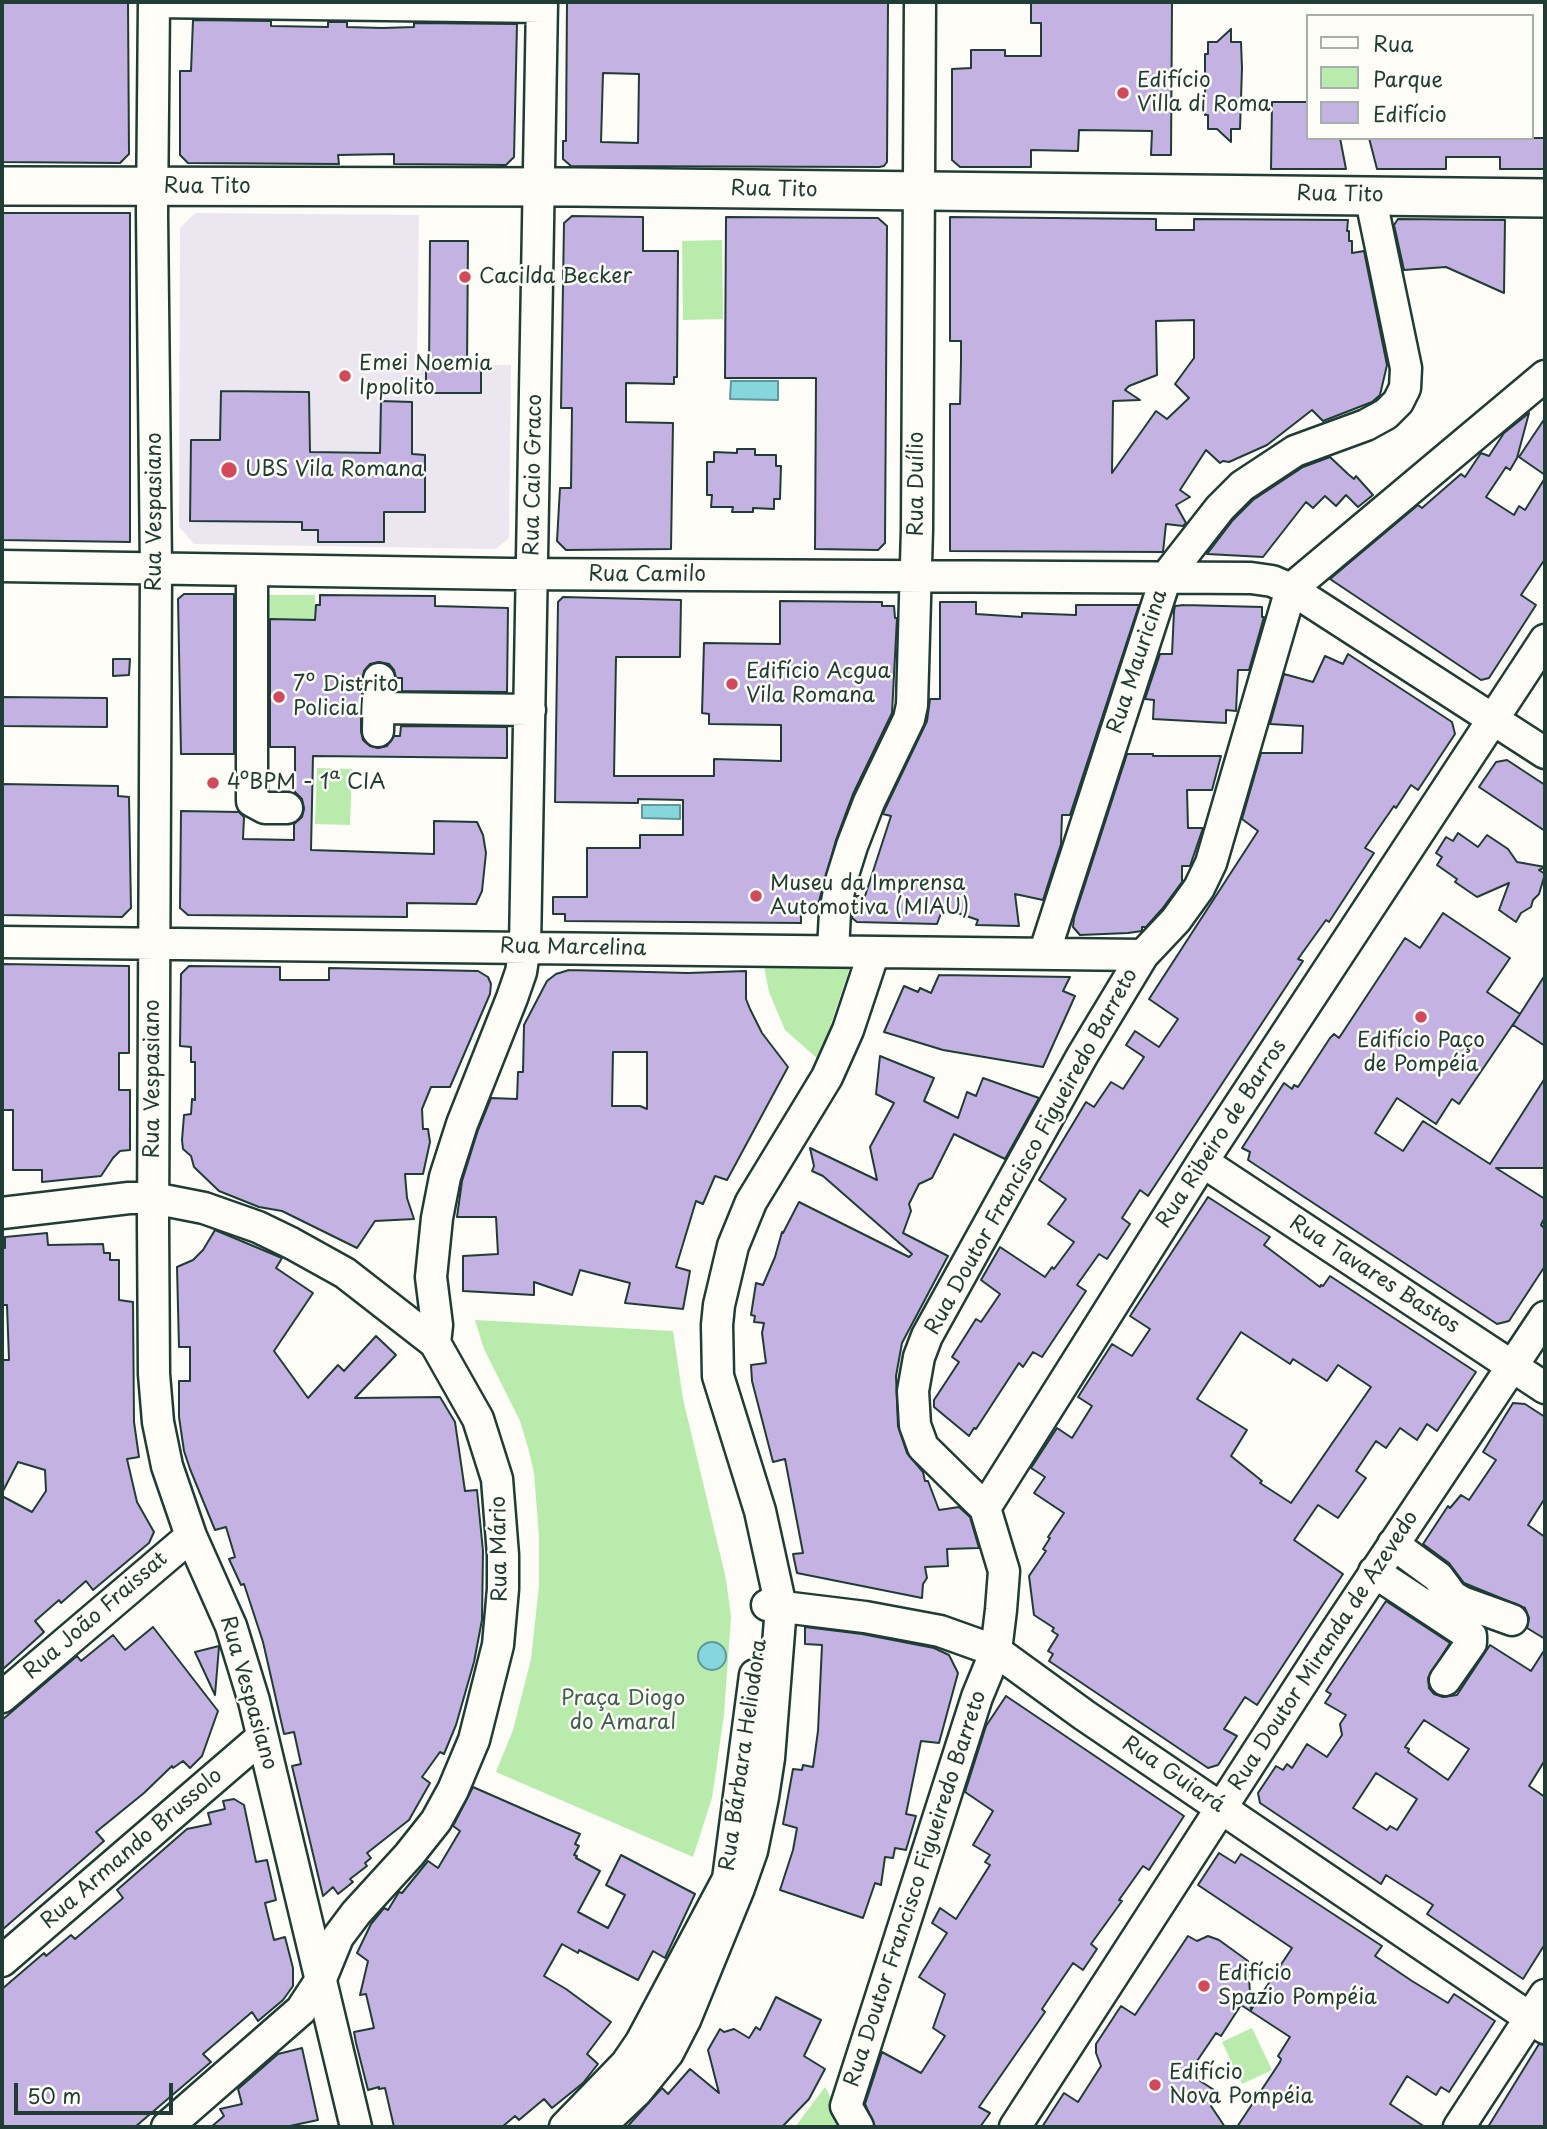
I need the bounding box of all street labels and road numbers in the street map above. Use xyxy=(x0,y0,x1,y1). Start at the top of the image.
street label: Rua Tito xyxy=(163,174,251,200)
street label: Rua Tito xyxy=(730,177,818,203)
street label: Rua Tito xyxy=(1296,182,1384,208)
street label: Rua Caio Graco xyxy=(520,394,548,556)
street label: Rua Vespasiano xyxy=(142,432,168,592)
street label: Rua Duílio xyxy=(904,432,930,536)
street label: Rua Camilo xyxy=(588,562,706,588)
street label: Rua Mauricina xyxy=(1103,587,1173,737)
street label: Rua Marcelina xyxy=(499,934,647,962)
street label: Rua Doutor Francisco Figueiredo Barreto xyxy=(920,964,1144,1340)
street label: Rua Vespasiano xyxy=(140,999,166,1159)
street label: Rua Ribeiro de Barros xyxy=(1152,1035,1292,1233)
street label: Rua Tavares Bastos xyxy=(1284,1211,1464,1339)
street label: Rua Mário xyxy=(486,1496,514,1602)
street label: Rua Doutor Miranda de Azevedo xyxy=(1224,1506,1424,1796)
street label: Rua João Fraissat xyxy=(19,1547,173,1685)
street label: Rua Vespasiano xyxy=(214,1613,282,1773)
street label: Rua Bárbara Heliodora xyxy=(715,1637,773,1873)
street label: Rua Doutor Francisco Figueiredo Barreto xyxy=(840,1688,992,2090)
street label: Rua Guiará xyxy=(1117,1731,1229,1819)
street label: Rua Armando Brussolo xyxy=(36,1763,228,1935)

